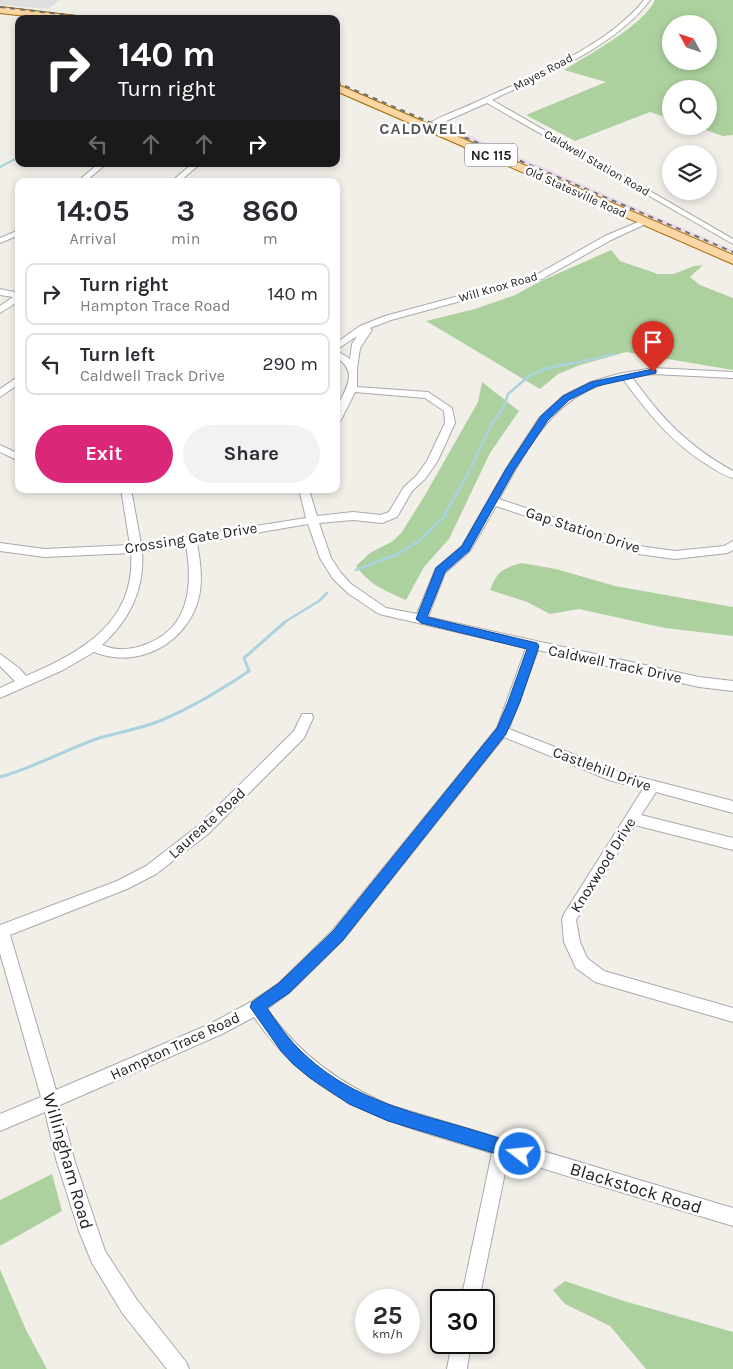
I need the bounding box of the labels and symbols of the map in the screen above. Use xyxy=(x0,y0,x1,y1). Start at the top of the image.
north arrow xyxy=(662,15,718,70)
street label: Mayes Road xyxy=(511,50,575,94)
district label: CALDWELL xyxy=(379,119,467,138)
street label: Caldwell Station Road xyxy=(542,127,652,199)
road number: NC 115 xyxy=(465,144,517,166)
street label: Old Statesville Road xyxy=(523,163,629,221)
street label: Will Knox Road xyxy=(457,269,539,305)
pin xyxy=(632,321,674,372)
street label: Gap Station Drive xyxy=(524,503,642,557)
street label: Crossing Gate Drive xyxy=(123,519,259,557)
street label: Caldwell Track Drive xyxy=(547,641,683,687)
street label: Castlehill Drive xyxy=(550,743,654,795)
street label: Laureate Road xyxy=(165,784,249,862)
street label: Knoxwood Drive xyxy=(567,814,639,916)
street label: Hampton Trace Road xyxy=(107,1008,243,1084)
street label: Willingham Road xyxy=(38,1090,98,1232)
position arrow xyxy=(493,1127,545,1179)
street label: Blackstock Road xyxy=(567,1157,705,1219)
speed limit sign: 30 xyxy=(430,1289,495,1354)

